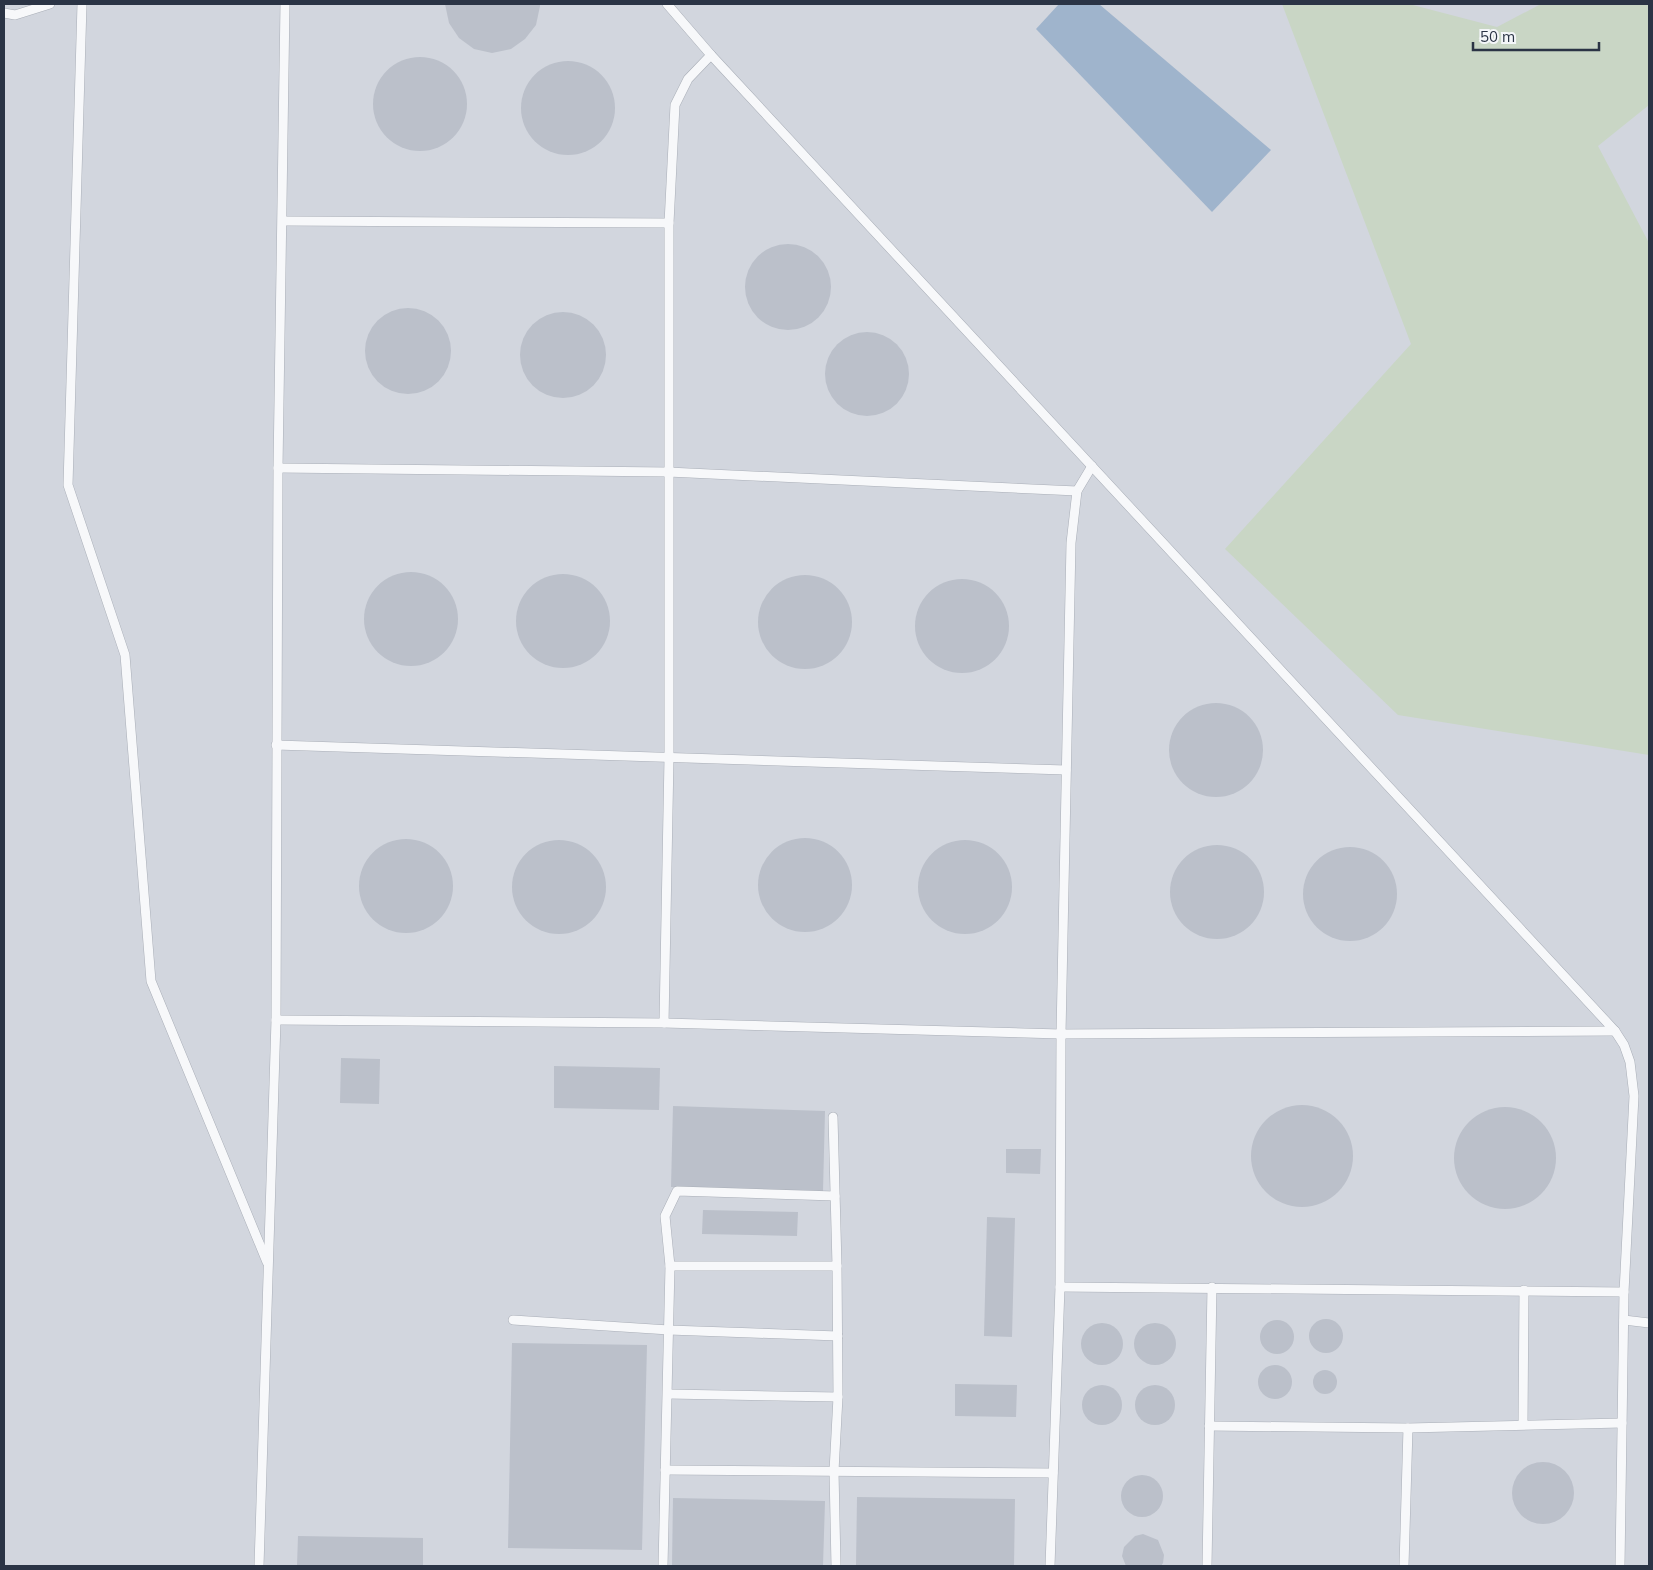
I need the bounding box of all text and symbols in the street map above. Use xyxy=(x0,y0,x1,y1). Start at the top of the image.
scale bar xyxy=(1473,20,1599,52)
text: 50 m xyxy=(1480,27,1515,46)

